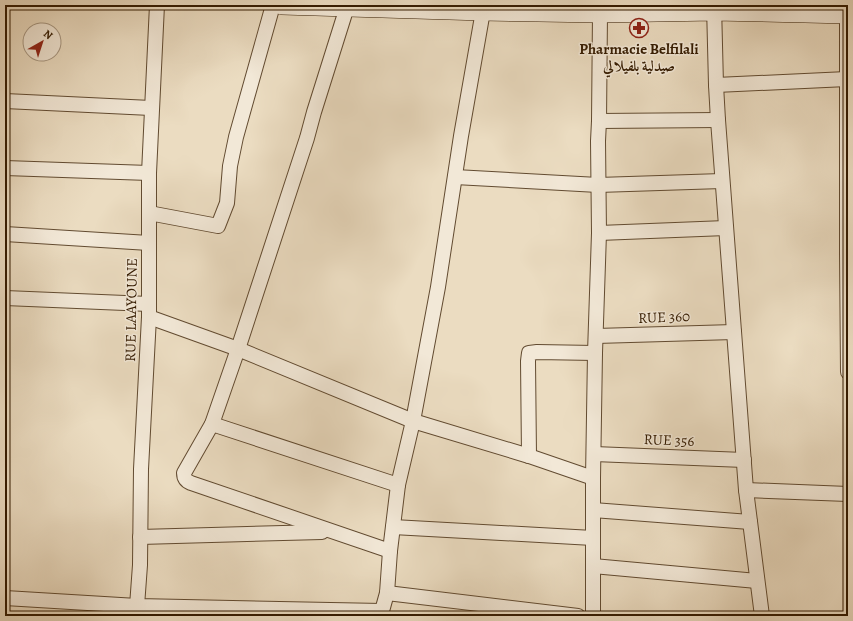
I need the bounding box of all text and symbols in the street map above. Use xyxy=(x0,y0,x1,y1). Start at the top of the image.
pharmacy icon: Pharmacie Belfilali صيدلية بلفيلالي xyxy=(628,17,650,39)
north arrow xyxy=(22,22,62,62)
text: N xyxy=(40,26,56,43)
place label: Pharmacie Belfilali صيدلية بلفيلالي xyxy=(579,39,699,78)
street label: RUE LAAYOUNE xyxy=(120,258,142,362)
street label: RUE 360 xyxy=(638,306,690,328)
street label: RUE 356 xyxy=(643,429,695,451)

